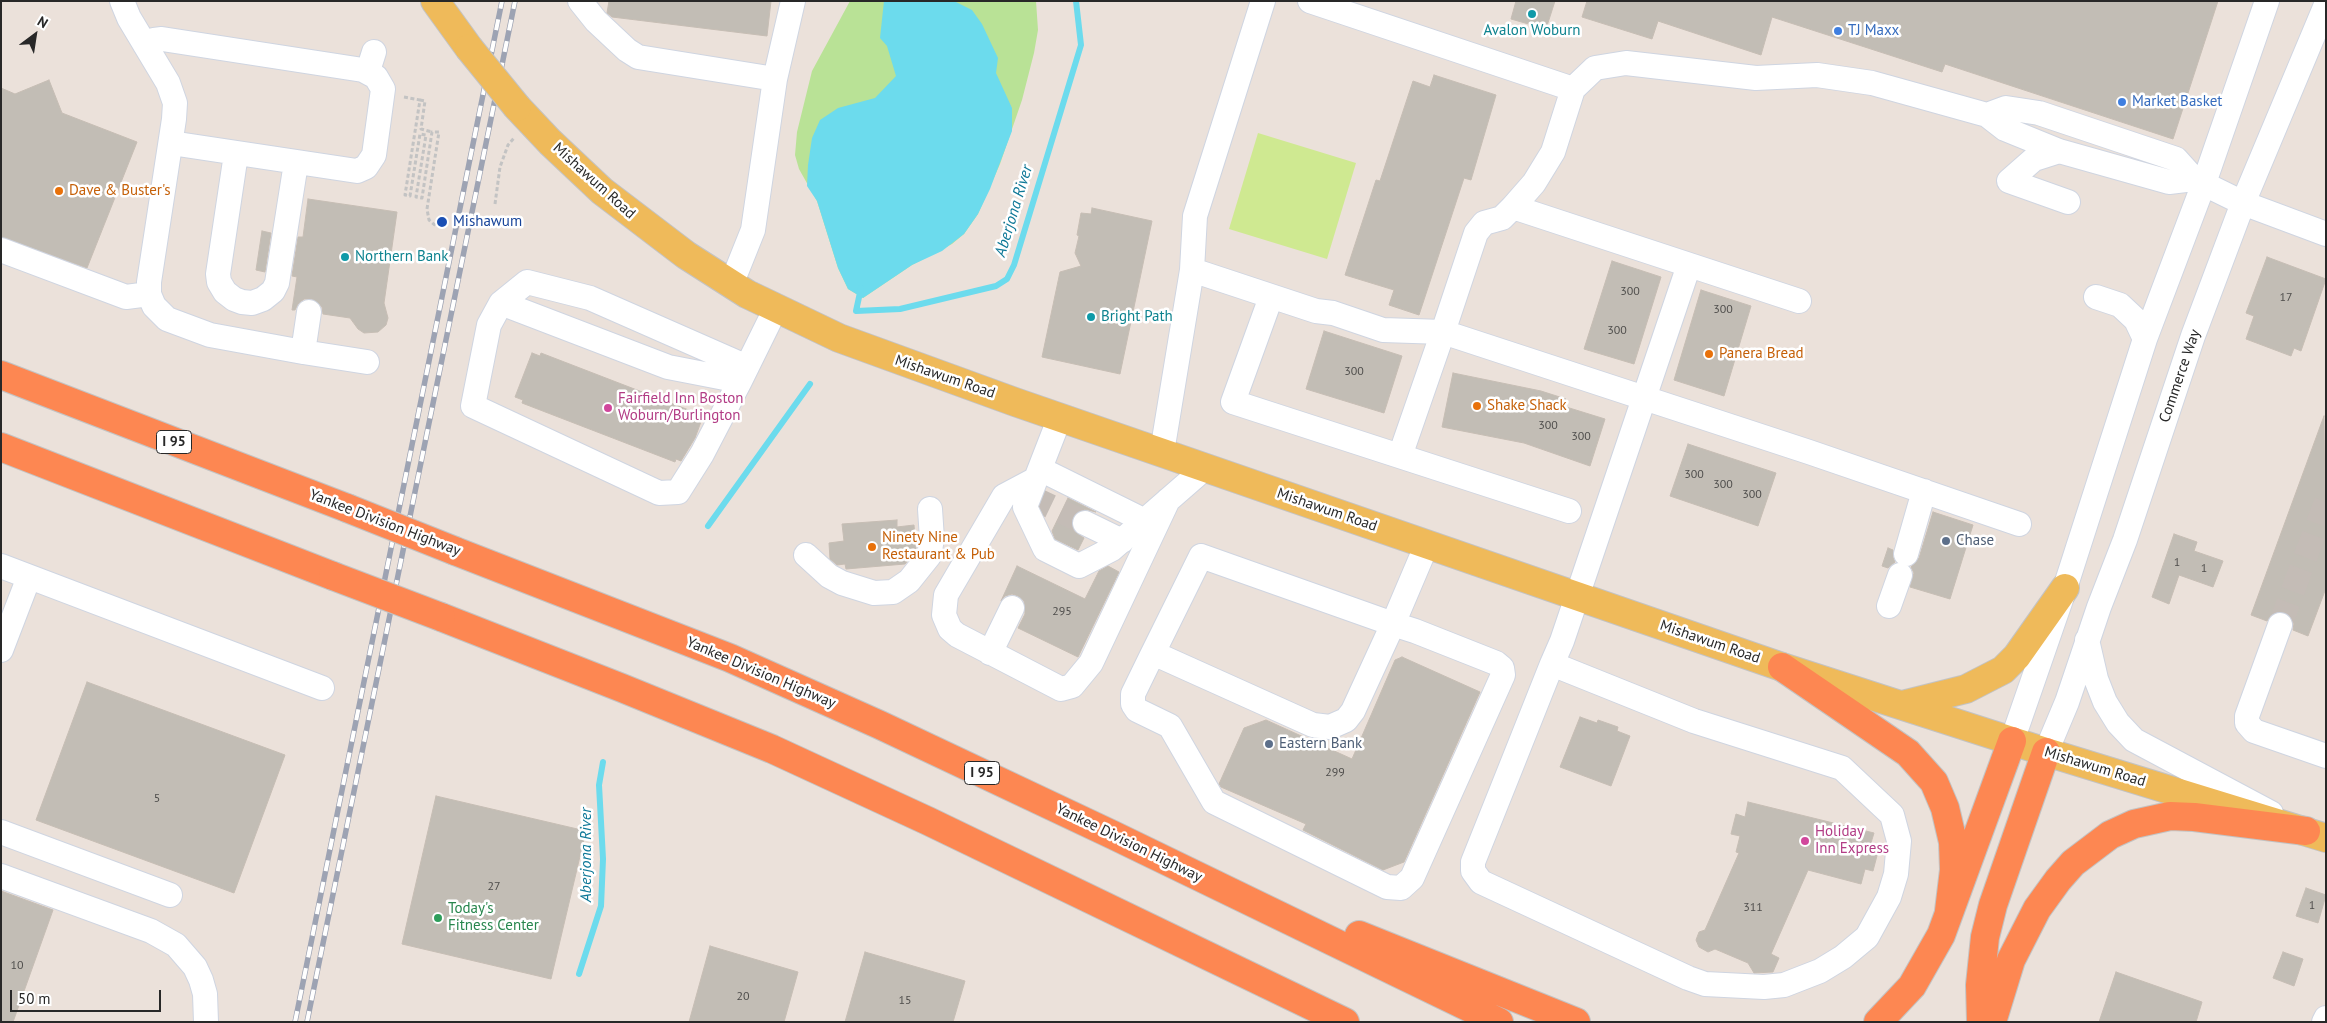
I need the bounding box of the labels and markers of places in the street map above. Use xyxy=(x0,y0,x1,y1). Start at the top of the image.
marker: Avalon Woburn xyxy=(1526,8,1538,20)
place label: Avalon Woburn xyxy=(1484,22,1580,40)
place label: TJ Maxx xyxy=(1848,22,1899,40)
marker: TJ Maxx xyxy=(1832,25,1844,37)
place label: Market Basket xyxy=(2132,93,2222,111)
marker: Market Basket xyxy=(2116,96,2128,108)
place label: Dave & Buster's xyxy=(69,182,171,200)
marker: Dave & Buster's xyxy=(53,185,65,197)
place label: Mishawum xyxy=(453,213,522,231)
marker: Mishawum xyxy=(435,215,449,229)
place label: Northern Bank xyxy=(355,248,448,266)
marker: Northern Bank xyxy=(339,251,351,263)
place label: Bright Path xyxy=(1101,308,1173,326)
marker: Bright Path xyxy=(1085,311,1097,323)
place label: Panera Bread xyxy=(1719,345,1804,363)
marker: Panera Bread xyxy=(1703,348,1715,360)
place label: Fairfield Inn Boston Woburn/Burlington xyxy=(618,390,744,425)
place label: Shake Shack xyxy=(1487,397,1567,415)
marker: Shake Shack xyxy=(1471,400,1483,412)
marker: Fairfield Inn Boston Woburn/Burlington xyxy=(602,402,614,414)
place label: Ninety Nine Restaurant & Pub xyxy=(882,529,995,564)
place label: Chase xyxy=(1956,532,1994,550)
marker: Chase xyxy=(1940,535,1952,547)
marker: Ninety Nine Restaurant & Pub xyxy=(866,541,878,553)
place label: Eastern Bank xyxy=(1279,735,1362,753)
marker: Eastern Bank xyxy=(1263,738,1275,750)
place label: Holiday Inn Express xyxy=(1815,823,1889,858)
marker: Holiday Inn Express xyxy=(1799,835,1811,847)
place label: Today's Fitness Center xyxy=(448,900,539,935)
marker: Today's Fitness Center xyxy=(432,912,444,924)

